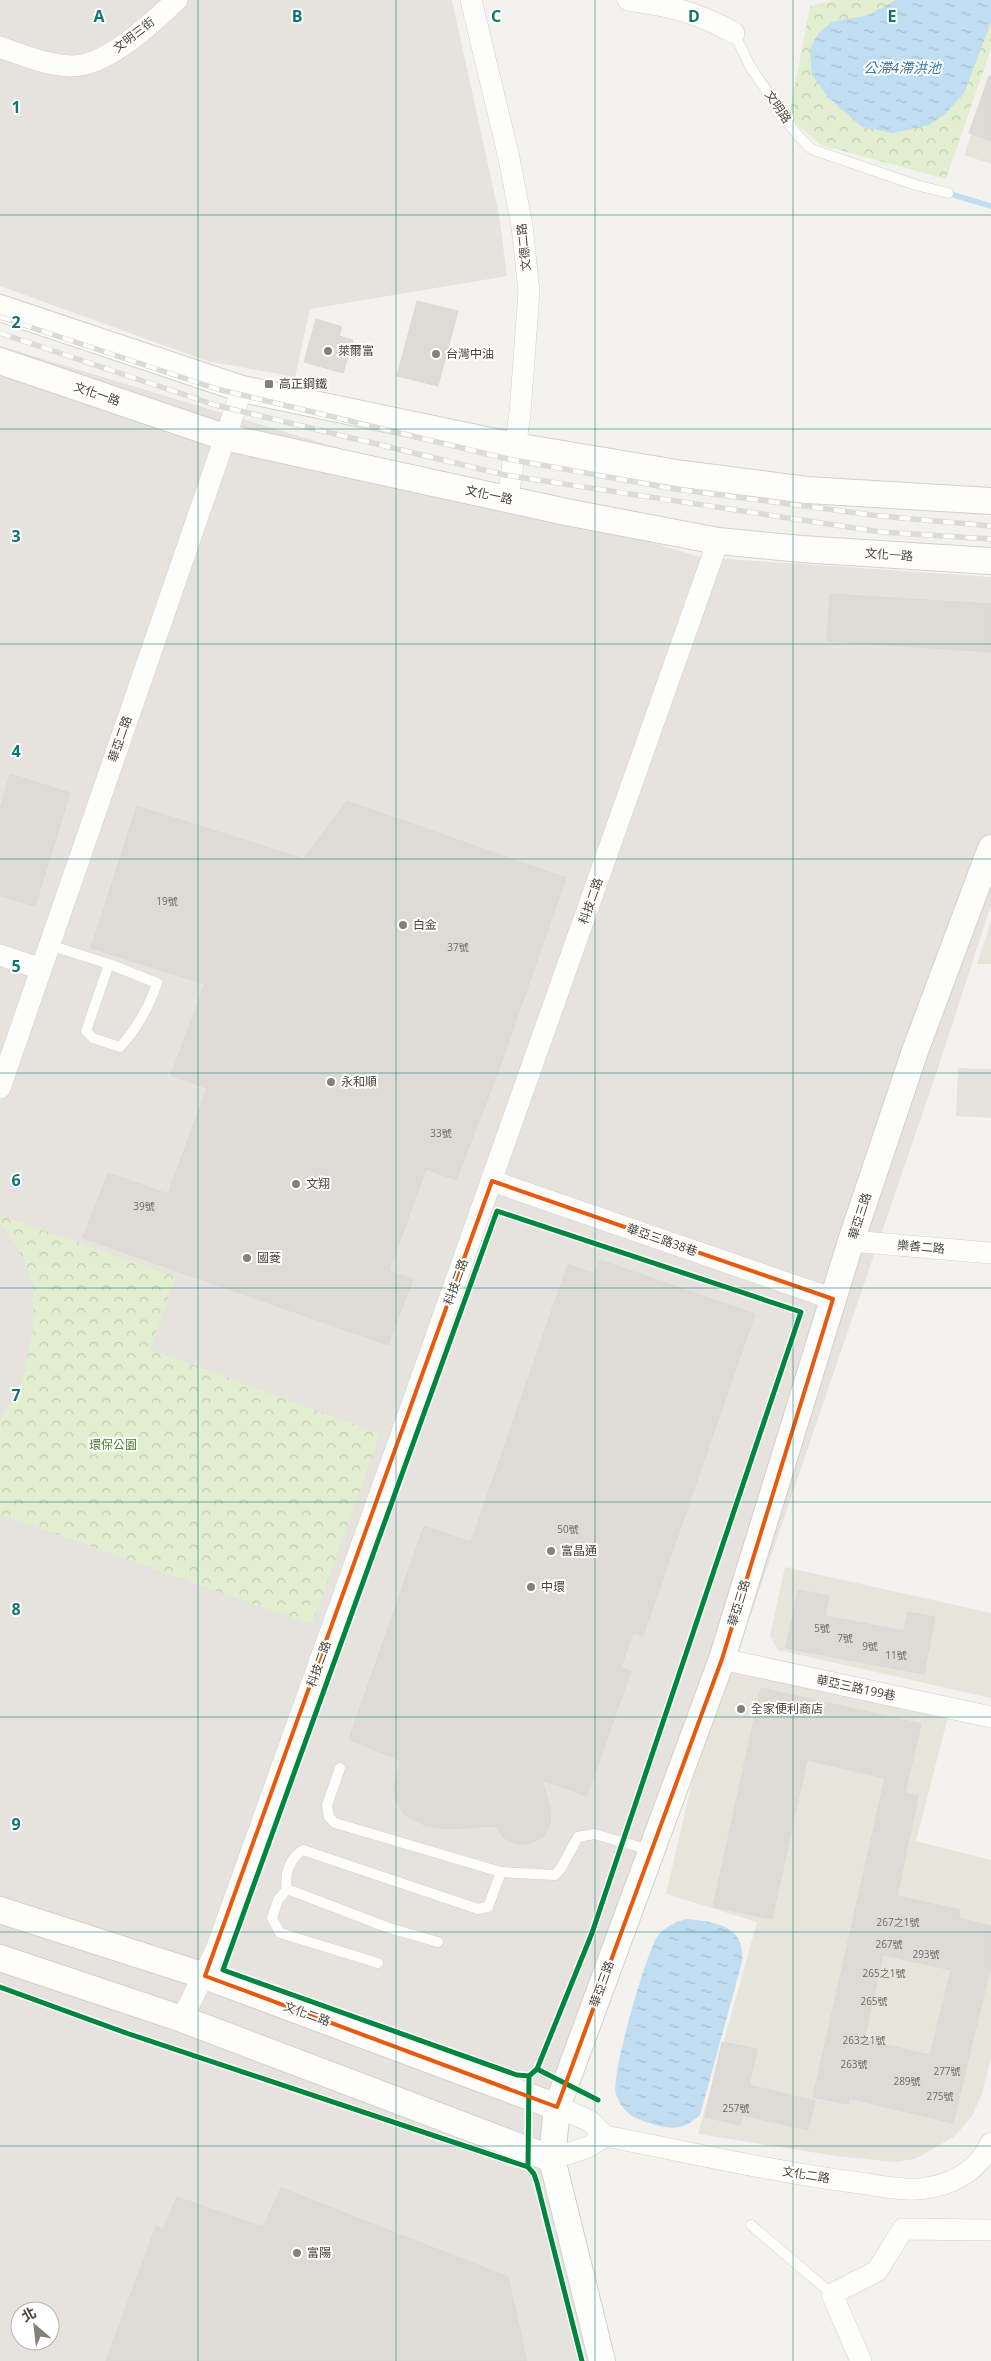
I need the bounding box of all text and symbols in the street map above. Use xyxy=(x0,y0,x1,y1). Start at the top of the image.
text: A xyxy=(93,5,105,27)
text: B xyxy=(292,5,302,27)
text: C xyxy=(491,5,501,27)
text: D xyxy=(688,5,700,27)
text: E xyxy=(888,5,897,27)
street label: 文明三街 xyxy=(110,13,158,56)
water label: 公滯4滯洪池 xyxy=(863,58,943,77)
street label: 文明路 xyxy=(761,87,796,126)
text: 1 xyxy=(11,96,21,118)
street label: 文德二路 xyxy=(513,222,534,272)
text: 2 xyxy=(11,311,21,333)
place label: 萊爾富 xyxy=(338,342,374,359)
marker: 萊爾富 xyxy=(322,345,334,357)
place label: 台灣中油 xyxy=(446,345,494,362)
marker: 台灣中油 xyxy=(430,348,442,360)
place label: 高正鋼鐵 xyxy=(279,375,327,392)
street label: 文化一路 xyxy=(72,378,123,409)
marker: 高正鋼鐵 xyxy=(263,378,275,390)
street label: 文化一路 xyxy=(464,481,514,508)
text: 3 xyxy=(11,525,21,547)
street label: 文化一路 xyxy=(864,544,914,565)
street label: 華亞二路 xyxy=(104,713,135,764)
text: 4 xyxy=(11,740,21,762)
street label: 科技二路 xyxy=(574,875,607,926)
house number: 19號 xyxy=(156,894,178,908)
place label: 白金 xyxy=(413,916,437,933)
marker: 白金 xyxy=(397,919,409,931)
house number: 37號 xyxy=(447,940,469,954)
text: 5 xyxy=(11,955,21,977)
place label: 永和順 xyxy=(341,1073,377,1090)
marker: 永和順 xyxy=(325,1076,337,1088)
house number: 33號 xyxy=(430,1126,452,1140)
text: 6 xyxy=(11,1169,21,1191)
place label: 文翔 xyxy=(306,1175,330,1192)
marker: 文翔 xyxy=(290,1178,302,1190)
street label: 華亞三路 xyxy=(844,1190,875,1241)
house number: 39號 xyxy=(133,1199,155,1213)
street label: 華亞三路38巷 xyxy=(625,1219,700,1260)
street label: 樂善二路 xyxy=(896,1236,946,1257)
place label: 國菱 xyxy=(257,1249,281,1266)
marker: 國菱 xyxy=(241,1252,253,1264)
street label: 科技二路 xyxy=(439,1256,472,1307)
text: 7 xyxy=(11,1384,21,1406)
park label: 環保公園 xyxy=(89,1436,137,1453)
house number: 50號 xyxy=(557,1522,579,1536)
place label: 富晶通 xyxy=(561,1542,597,1559)
marker: 富晶通 xyxy=(545,1545,557,1557)
street label: 華亞三路 xyxy=(723,1577,754,1628)
place label: 中環 xyxy=(541,1578,565,1595)
marker: 中環 xyxy=(525,1581,537,1593)
text: 8 xyxy=(11,1598,21,1620)
house number: 5號 xyxy=(814,1621,830,1635)
house number: 7號 xyxy=(837,1631,853,1645)
street label: 科技二路 xyxy=(302,1638,335,1689)
house number: 9號 xyxy=(862,1639,878,1653)
house number: 11號 xyxy=(885,1648,907,1662)
street label: 華亞三路199巷 xyxy=(815,1671,897,1704)
place label: 全家便利商店 xyxy=(751,1700,823,1717)
marker: 全家便利商店 xyxy=(735,1703,747,1715)
text: 9 xyxy=(11,1813,21,1835)
house number: 267之1號 xyxy=(877,1915,919,1929)
house number: 267號 xyxy=(875,1937,903,1951)
house number: 293號 xyxy=(912,1947,940,1961)
street label: 華亞三路 xyxy=(585,1958,618,2009)
house number: 265之1號 xyxy=(863,1966,905,1980)
house number: 265號 xyxy=(860,1994,888,2008)
street label: 文化二路 xyxy=(282,1997,333,2030)
house number: 263之1號 xyxy=(843,2033,885,2047)
house number: 263號 xyxy=(840,2057,868,2071)
house number: 277號 xyxy=(933,2064,961,2078)
house number: 289號 xyxy=(893,2074,921,2088)
house number: 275號 xyxy=(926,2089,954,2103)
house number: 257號 xyxy=(722,2101,750,2115)
street label: 文化二路 xyxy=(781,2162,831,2187)
place label: 富陽 xyxy=(307,2244,331,2261)
marker: 富陽 xyxy=(291,2247,303,2259)
north arrow xyxy=(10,2301,60,2351)
text: 北 xyxy=(18,2302,39,2326)

